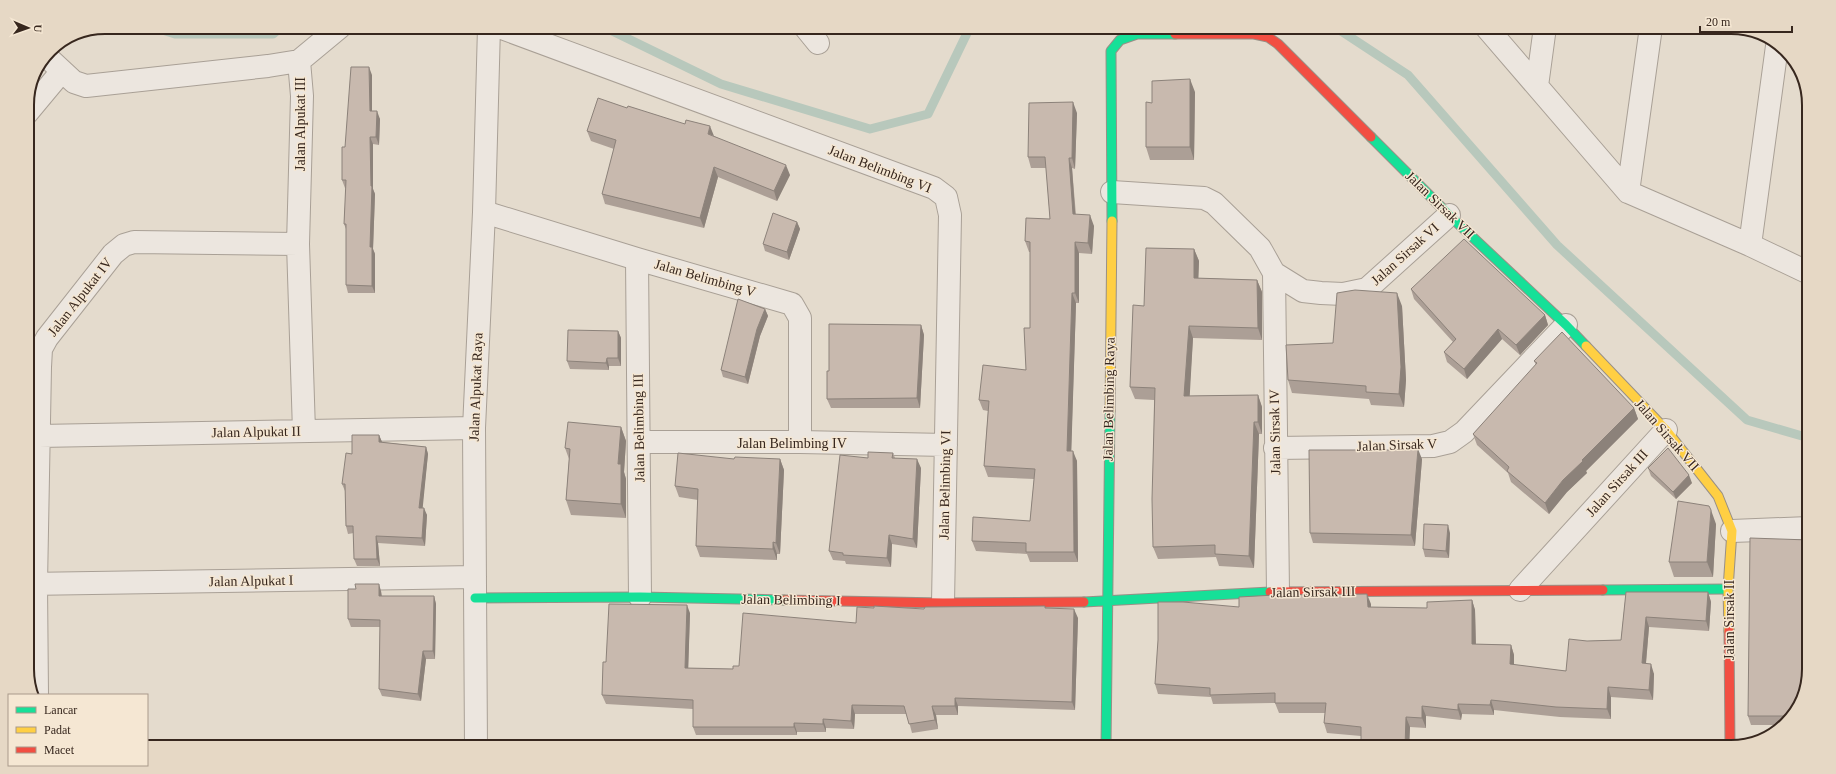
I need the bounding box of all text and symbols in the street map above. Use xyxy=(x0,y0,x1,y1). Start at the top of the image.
north arrow xyxy=(8,8,48,48)
scale bar xyxy=(1700,8,1792,34)
text: 20 m xyxy=(1706,15,1731,29)
text: U xyxy=(32,24,44,33)
street label: Jalan Alpukat III xyxy=(293,77,308,171)
street label: Jalan Belimbing VI xyxy=(826,142,934,196)
street label: Jalan Sirsak VII xyxy=(1402,168,1478,242)
street label: Jalan Sirsak VI xyxy=(1368,220,1442,288)
street label: Jalan Alpukat IV xyxy=(45,255,115,339)
street label: Jalan Belimbing V xyxy=(653,256,757,300)
street label: Jalan Alpukat Raya xyxy=(467,332,485,442)
street label: Jalan Belimbing Raya xyxy=(1100,336,1118,461)
street label: Jalan Belimbing III xyxy=(631,373,647,483)
street label: Jalan Sirsak IV xyxy=(1267,389,1283,475)
street label: Jalan Sirsak VII xyxy=(1632,396,1702,474)
street label: Jalan Alpukat II xyxy=(211,424,301,440)
street label: Jalan Belimbing VI xyxy=(937,430,953,540)
street label: Jalan Belimbing IV xyxy=(737,436,847,451)
street label: Jalan Sirsak V xyxy=(1356,436,1438,454)
street label: Jalan Sirsak III xyxy=(1583,446,1651,520)
street label: Jalan Alpukat I xyxy=(208,573,294,589)
street label: Jalan Sirsak II xyxy=(1722,580,1737,660)
street label: Jalan Sirsak III xyxy=(1270,584,1356,600)
street label: Jalan Belimbing I xyxy=(741,592,841,608)
legend xyxy=(8,694,148,766)
text: Lancar xyxy=(44,703,77,717)
text: Padat xyxy=(44,723,71,737)
text: Macet xyxy=(44,743,75,757)

